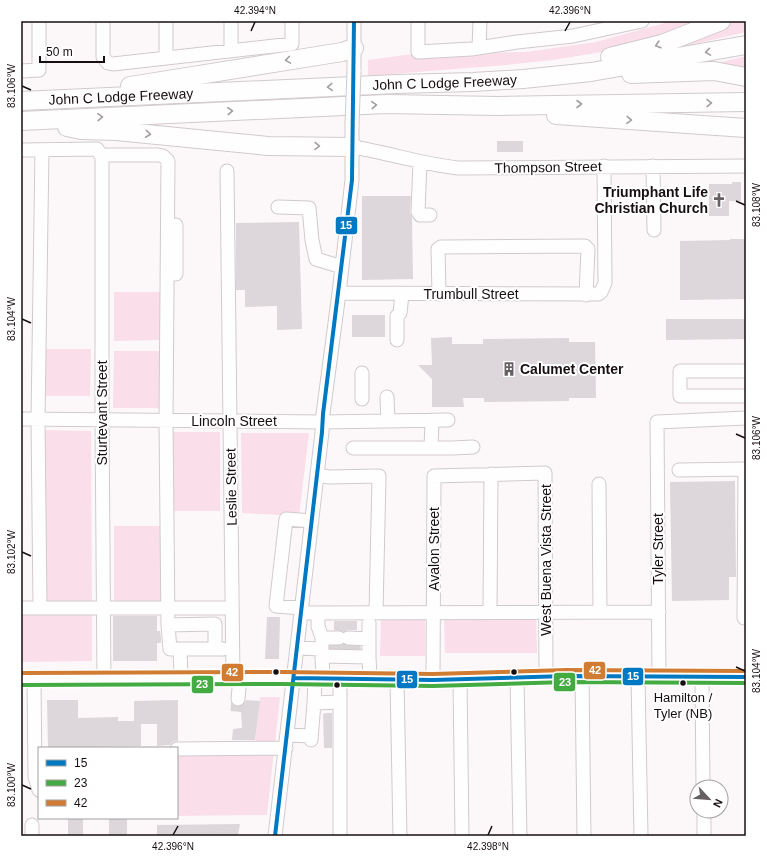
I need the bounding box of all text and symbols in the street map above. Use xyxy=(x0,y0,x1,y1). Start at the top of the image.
text: 42.394°N xyxy=(234,5,276,16)
text: 42.396°N xyxy=(549,5,591,16)
scale bar xyxy=(40,38,104,64)
one-way arrow xyxy=(655,40,662,49)
text: 50 m xyxy=(46,45,73,59)
one-way arrow xyxy=(704,47,711,56)
one-way arrow xyxy=(285,56,292,64)
text: 83.106°W xyxy=(6,63,17,108)
street label: John C Lodge Freeway xyxy=(372,71,517,93)
one-way arrow xyxy=(327,83,333,92)
street label: John C Lodge Freeway xyxy=(48,85,194,108)
one-way arrow xyxy=(706,99,712,107)
one-way arrow xyxy=(576,100,582,108)
one-way arrow xyxy=(371,101,377,109)
one-way arrow xyxy=(227,107,233,116)
one-way arrow xyxy=(97,113,103,121)
one-way arrow xyxy=(626,115,632,124)
one-way arrow xyxy=(145,129,151,138)
one-way arrow xyxy=(314,142,320,150)
street label: Thompson Street xyxy=(494,158,602,176)
text: 83.108°W xyxy=(751,182,762,227)
place label: Triumphant Life Christian Church xyxy=(594,184,708,216)
church icon: Triumphant Life Christian Church xyxy=(711,192,727,208)
line badge: 15 xyxy=(335,216,358,235)
text: 15 xyxy=(340,219,352,231)
street label: Trumbull Street xyxy=(423,286,519,302)
text: 83.104°W xyxy=(6,296,17,341)
street label: Sturtevant Street xyxy=(94,360,110,466)
building icon: Calumet Center xyxy=(501,361,517,377)
place label: Calumet Center xyxy=(520,361,624,377)
street label: Lincoln Street xyxy=(191,413,277,429)
text: 83.106°W xyxy=(751,415,762,460)
street label: Leslie Street xyxy=(222,448,240,526)
street label: West Buena Vista Street xyxy=(538,484,554,636)
street label: Avalon Street xyxy=(426,507,442,591)
street label: Tyler Street xyxy=(650,513,666,585)
text: 83.102°W xyxy=(6,529,17,574)
text: 83.104°W xyxy=(751,648,762,693)
line badge: 42 xyxy=(583,661,606,680)
line badge: 42 xyxy=(221,663,244,682)
text: 42 xyxy=(589,664,601,676)
text: 42 xyxy=(226,666,238,678)
unlabelled marker xyxy=(271,667,281,677)
unlabelled marker xyxy=(509,667,519,677)
line badge: 15 xyxy=(622,667,644,686)
line badge: 15 xyxy=(396,670,418,689)
text: 15 xyxy=(627,670,639,682)
line badge: 23 xyxy=(553,672,576,692)
text: 15 xyxy=(401,673,413,685)
line badge: 23 xyxy=(191,675,214,694)
text: 23 xyxy=(559,676,571,688)
text: 23 xyxy=(196,678,208,690)
marker: Hamilton / Tyler (NB) xyxy=(678,678,688,688)
unlabelled marker xyxy=(332,680,342,690)
place label: Hamilton / Tyler (NB) xyxy=(654,690,713,721)
legend xyxy=(38,747,178,819)
text: 15 xyxy=(74,756,88,770)
text: 83.100°W xyxy=(6,762,17,807)
text: 23 xyxy=(74,776,88,790)
north arrow xyxy=(689,779,729,819)
text: 42 xyxy=(74,796,88,810)
text: N xyxy=(711,797,725,810)
text: 42.396°N xyxy=(152,841,194,852)
text: 42.398°N xyxy=(467,841,509,852)

